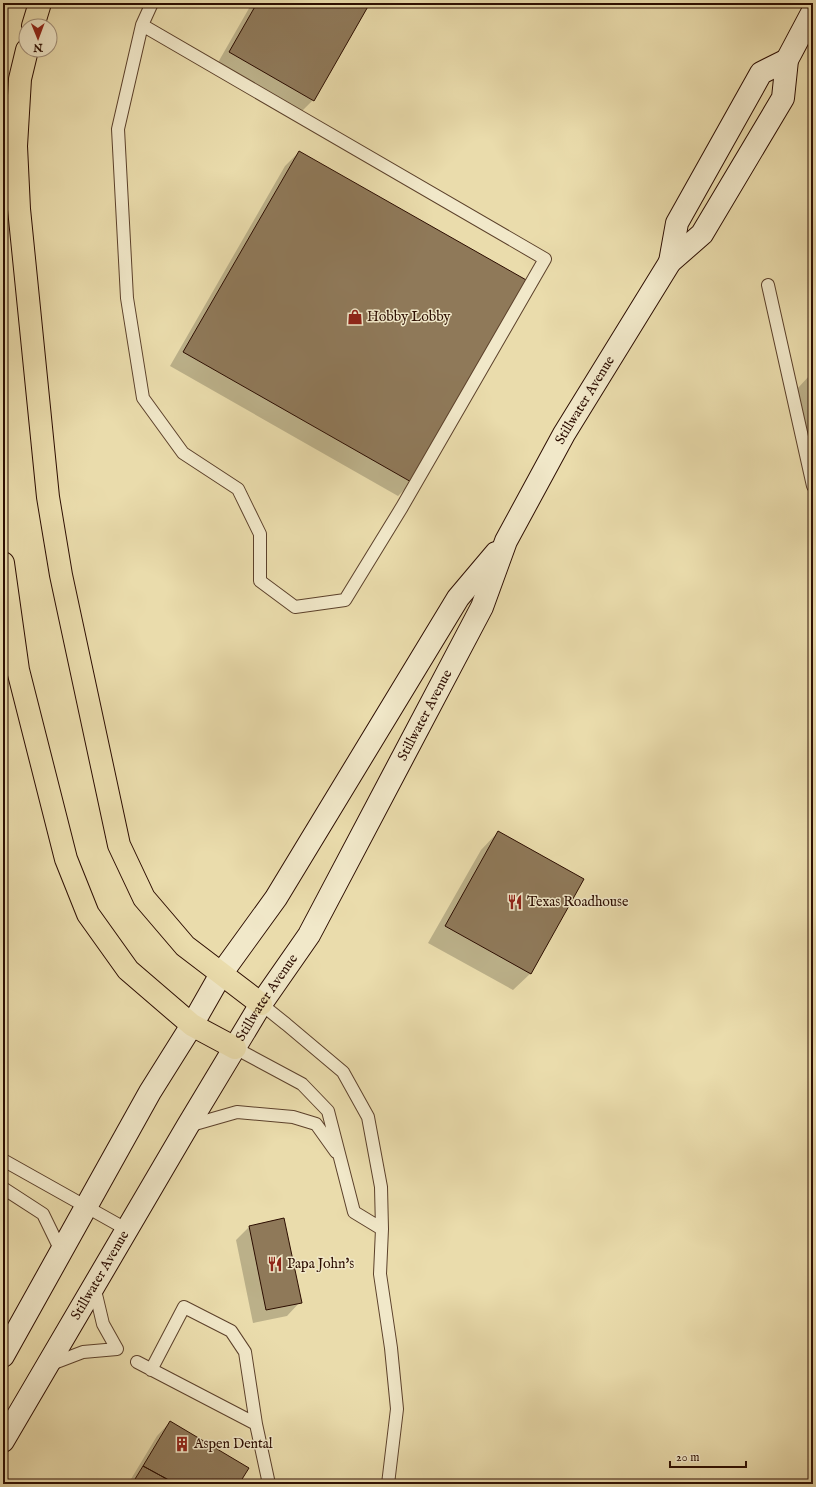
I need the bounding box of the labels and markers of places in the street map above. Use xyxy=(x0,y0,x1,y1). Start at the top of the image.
shop icon: Hobby Lobby xyxy=(346,308,364,326)
place label: Hobby Lobby xyxy=(367,308,451,326)
restaurant icon: Texas Roadhouse xyxy=(506,893,524,911)
place label: Texas Roadhouse xyxy=(527,893,629,911)
restaurant icon: Papa John's xyxy=(266,1255,284,1273)
place label: Papa John's xyxy=(287,1255,354,1273)
building icon: Aspen Dental xyxy=(173,1435,191,1453)
place label: Aspen Dental xyxy=(193,1435,273,1453)

